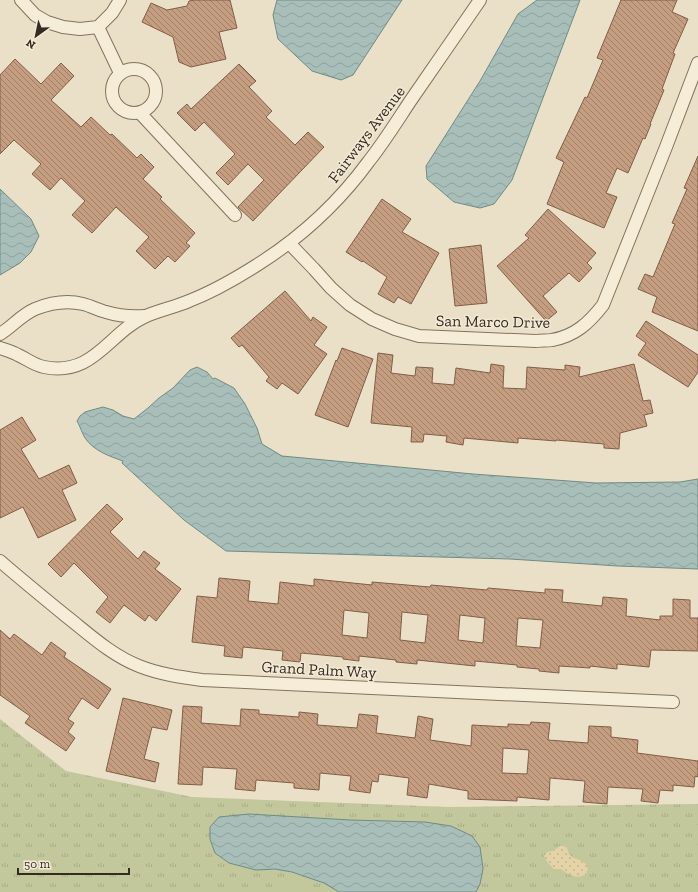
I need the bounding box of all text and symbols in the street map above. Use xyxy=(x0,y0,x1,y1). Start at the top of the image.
north arrow xyxy=(16,16,56,56)
text: N xyxy=(23,36,38,52)
street label: Fairways Avenue xyxy=(324,82,409,186)
street label: San Marco Drive xyxy=(436,311,550,332)
street label: Grand Palm Way xyxy=(261,657,378,682)
scale bar xyxy=(18,850,129,876)
text: 50 m xyxy=(24,857,51,871)

